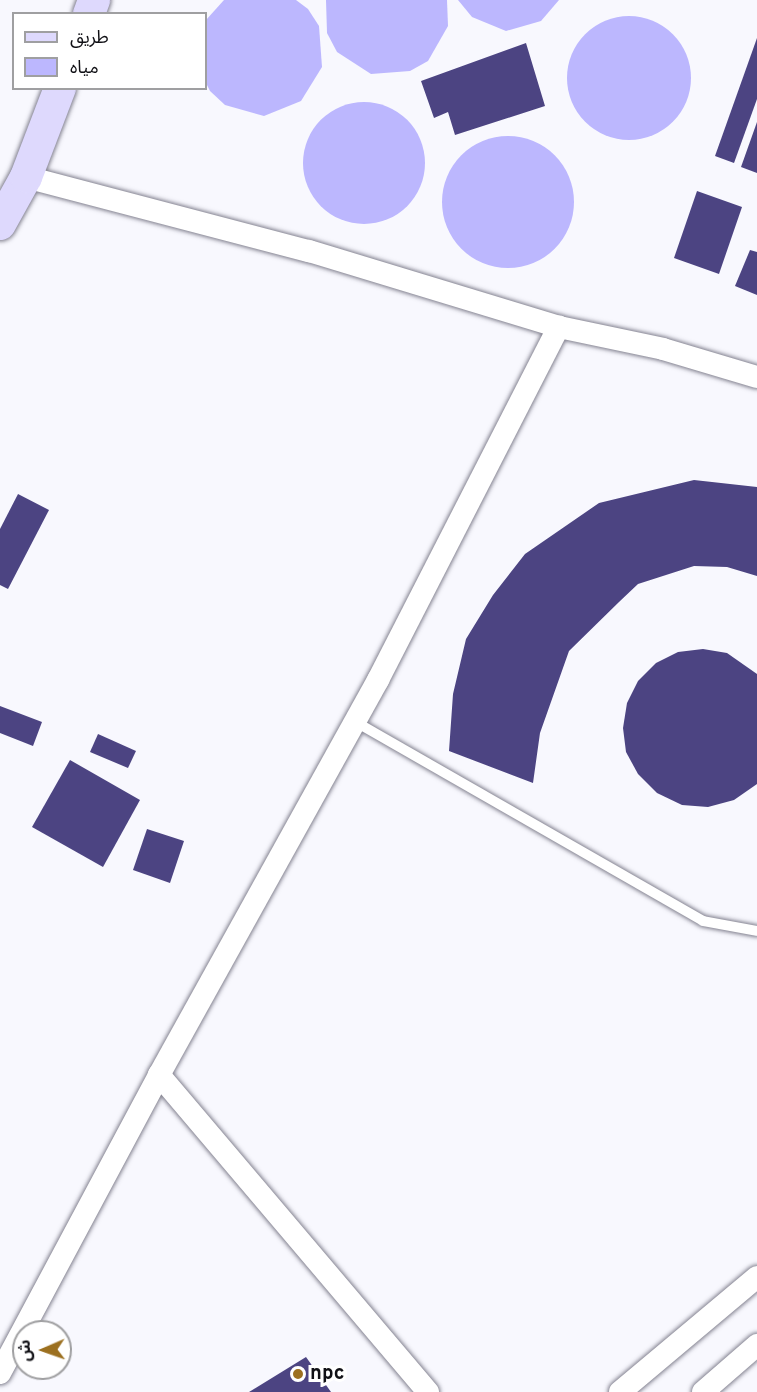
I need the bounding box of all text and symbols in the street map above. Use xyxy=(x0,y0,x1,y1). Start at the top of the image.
legend xyxy=(12,12,207,90)
text: طريق xyxy=(70,27,109,50)
text: مياه xyxy=(70,57,99,80)
north arrow xyxy=(12,1320,72,1380)
text: ش xyxy=(16,1339,36,1362)
place label: npc xyxy=(310,1362,344,1386)
marker: npc xyxy=(291,1367,305,1381)

